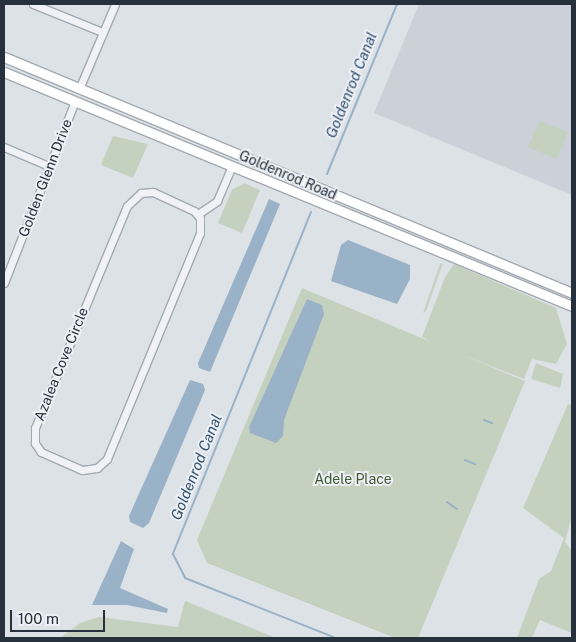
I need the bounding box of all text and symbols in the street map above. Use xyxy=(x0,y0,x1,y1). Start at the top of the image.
water label: Goldenrod Canal xyxy=(322,29,380,141)
street label: Golden Glenn Drive xyxy=(15,117,75,239)
street label: Goldenrod Road xyxy=(237,147,339,203)
street label: Azalea Cove Circle xyxy=(31,305,91,423)
water label: Goldenrod Canal xyxy=(167,411,225,523)
park label: Adele Place xyxy=(314,471,392,487)
scale bar xyxy=(12,600,108,632)
text: 100 m xyxy=(18,610,59,627)

